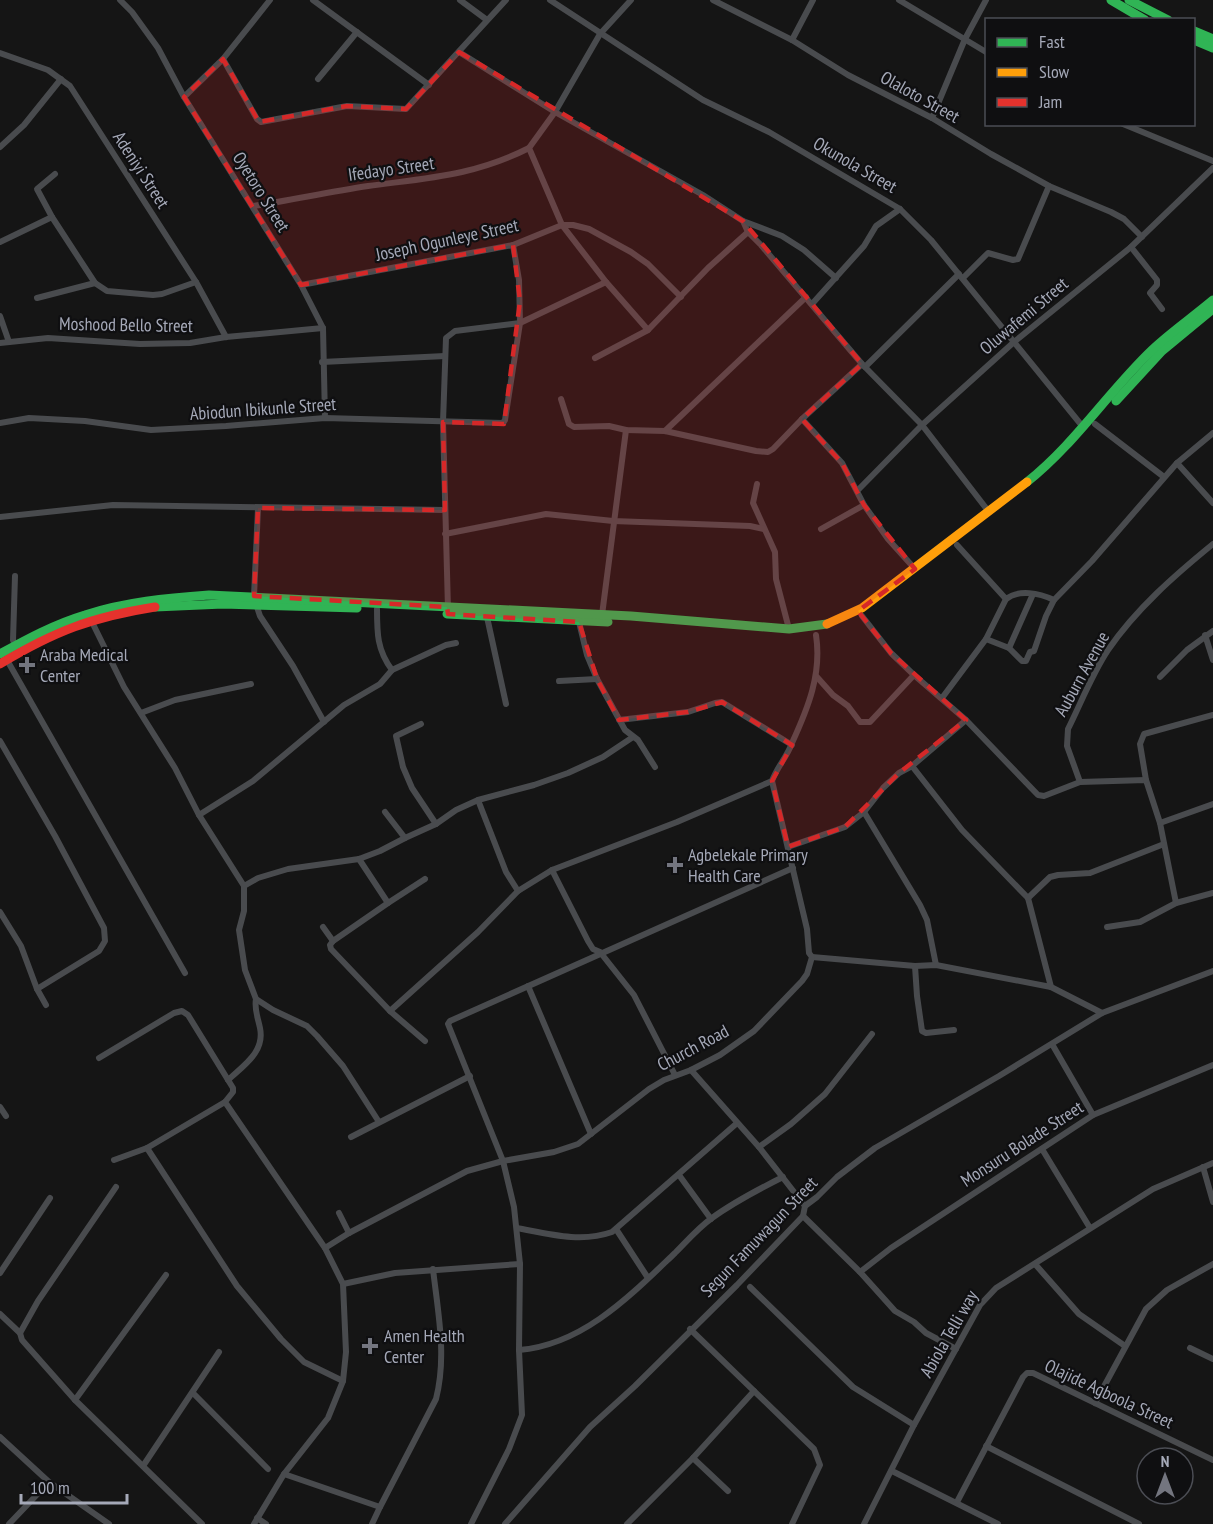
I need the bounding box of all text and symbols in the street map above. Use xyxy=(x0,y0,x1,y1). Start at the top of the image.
legend xyxy=(985,18,1195,126)
text: Fast xyxy=(1039,30,1065,53)
text: Slow xyxy=(1039,60,1070,83)
street label: Olaloto Street xyxy=(877,65,964,128)
text: Jam xyxy=(1038,90,1062,113)
street label: Adeniyi Street xyxy=(108,127,175,213)
street label: Okunola Street xyxy=(809,131,901,198)
street label: Oyetoro Street xyxy=(228,147,295,236)
street label: Ifedayo Street xyxy=(346,151,436,186)
street label: Joseph Ogunleye Street xyxy=(373,213,520,266)
street label: Oluwafemi Street xyxy=(975,272,1073,359)
street label: Moshood Bello Street xyxy=(59,312,193,337)
street label: Abiodun Ibikunle Street xyxy=(189,392,337,425)
street label: Auburn Avenue xyxy=(1049,627,1114,720)
place label: Araba Medical Center xyxy=(40,643,129,687)
marker: Araba Medical Center xyxy=(18,656,36,674)
place label: Agbelekale Primary Health Care xyxy=(688,843,808,887)
marker: Agbelekale Primary Health Care xyxy=(666,856,684,874)
street label: Church Road xyxy=(653,1019,732,1076)
street label: Monsuru Bolade Street xyxy=(956,1095,1087,1192)
street label: Segun Famuwagun Street xyxy=(695,1171,822,1302)
street label: Abiola Telli way xyxy=(914,1286,983,1382)
place label: Amen Health Center xyxy=(384,1324,465,1368)
marker: Amen Health Center xyxy=(361,1337,379,1355)
street label: Olajide Agboola Street xyxy=(1041,1354,1177,1433)
north arrow xyxy=(1135,1446,1195,1506)
text: N xyxy=(1161,1451,1169,1471)
scale bar xyxy=(21,1467,128,1505)
text: 100 m xyxy=(30,1476,70,1499)

